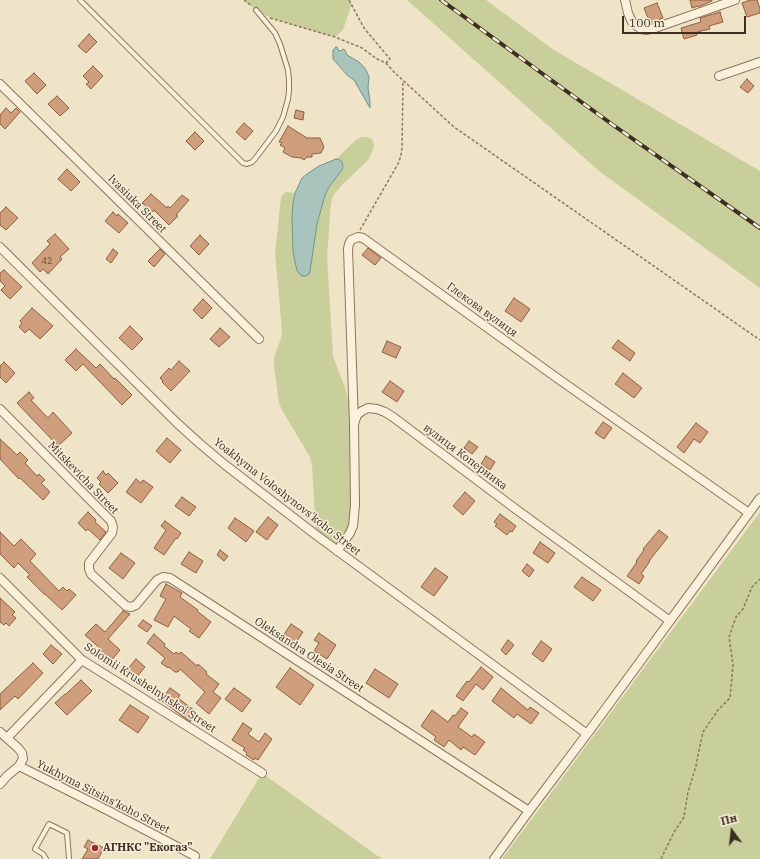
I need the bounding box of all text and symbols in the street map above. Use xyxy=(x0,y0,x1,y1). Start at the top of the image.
scale bar xyxy=(624,8,748,34)
text: 100 m xyxy=(629,15,665,30)
street label: Ivasiuka Street xyxy=(105,172,169,236)
house number: 42 xyxy=(42,256,52,266)
street label: Глекова вулиця xyxy=(444,280,520,340)
street label: вулиця Коперника xyxy=(420,421,510,493)
street label: Yoakhyma Voloshynovs'koho Street xyxy=(211,436,363,558)
street label: Mitskevicha Street xyxy=(45,439,121,517)
street label: Oleksandra Olesia Street xyxy=(252,615,366,695)
street label: Solomii Krushelnytskoi Street xyxy=(82,640,218,736)
street label: Yukhyma Sitsins'koho Street xyxy=(34,758,172,836)
north arrow xyxy=(712,811,752,851)
text: Пн xyxy=(719,811,739,828)
place label: АГНКС "Екогаз" xyxy=(103,841,192,855)
marker: АГНКС "Екогаз" xyxy=(90,843,100,853)

